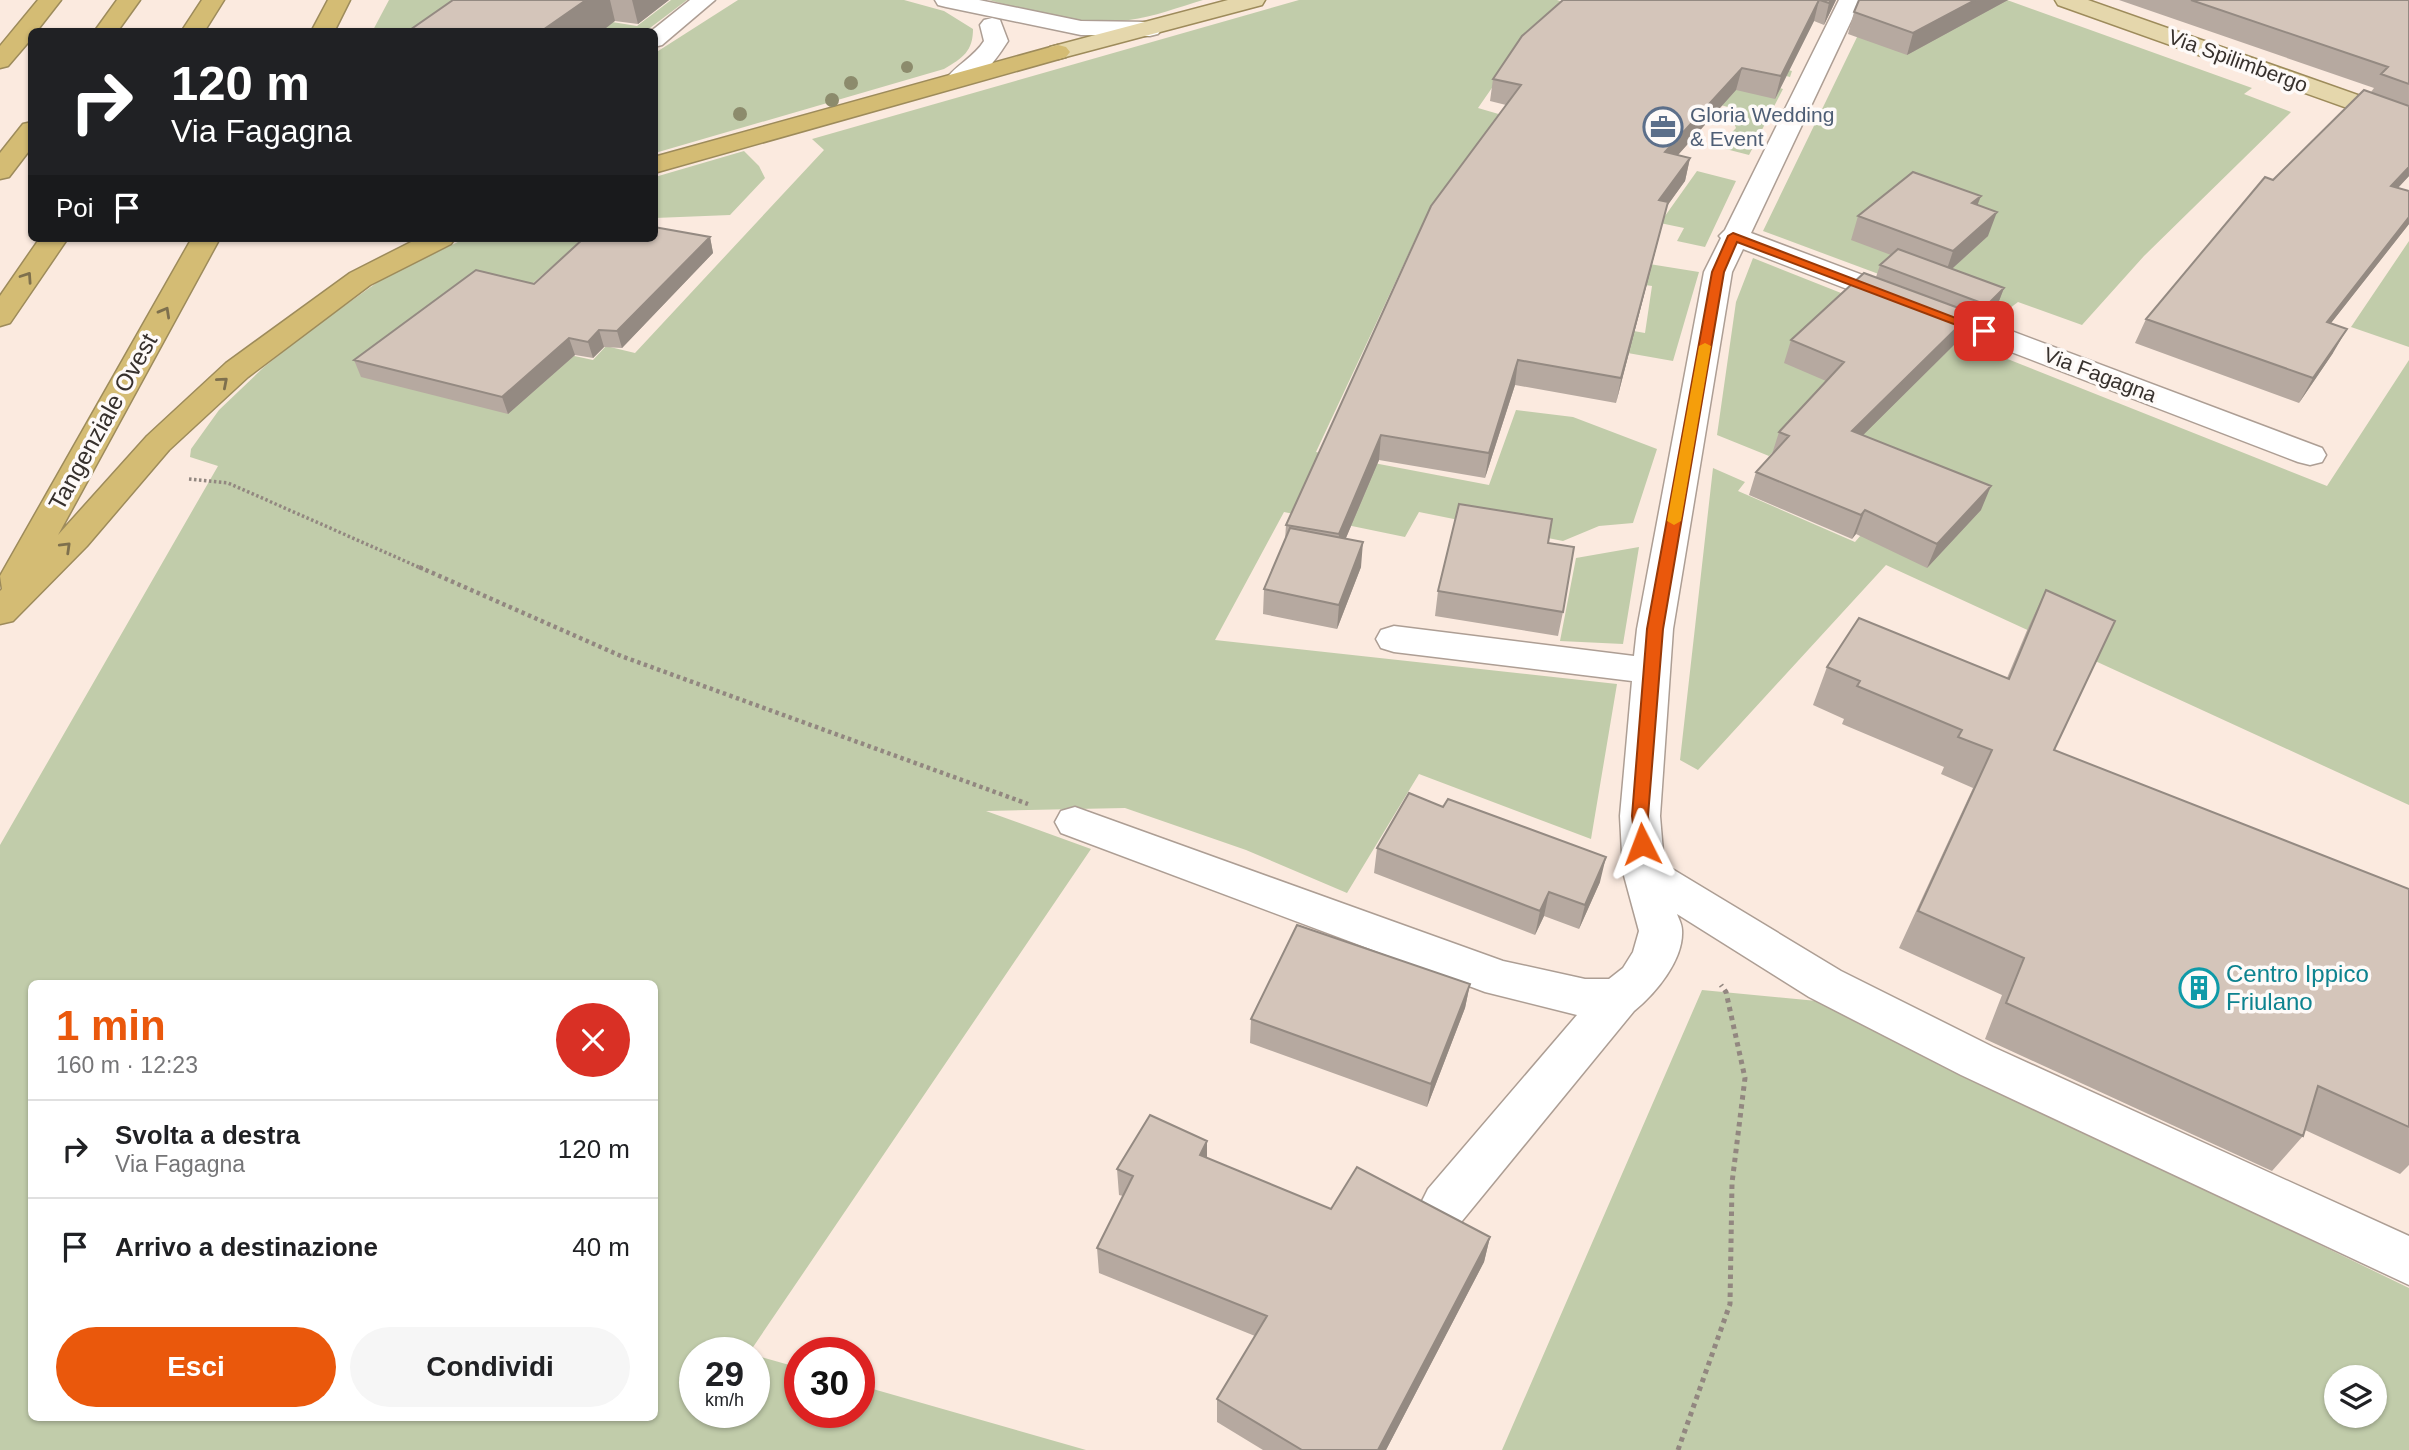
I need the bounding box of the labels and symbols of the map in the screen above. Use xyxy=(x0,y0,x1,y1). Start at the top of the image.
street label: Via Spilimbergo xyxy=(2165,25,2311,96)
place label: Gloria Wedding & Event xyxy=(1690,103,1834,150)
office icon: Gloria Wedding & Event xyxy=(1642,106,1684,148)
one-way arrow xyxy=(19,272,31,285)
pin xyxy=(1954,301,2014,361)
one-way arrow xyxy=(157,307,170,319)
street label: Tangenziale Ovest xyxy=(43,329,162,515)
street label: Via Fagagna xyxy=(2041,343,2160,407)
one-way arrow xyxy=(215,378,228,390)
one-way arrow xyxy=(58,542,71,555)
position arrow xyxy=(1605,807,1679,881)
place label: Centro Ippico Friulano xyxy=(2226,960,2369,1015)
building icon: Centro Ippico Friulano xyxy=(2178,967,2220,1009)
speed limit sign: 30 xyxy=(784,1337,875,1428)

